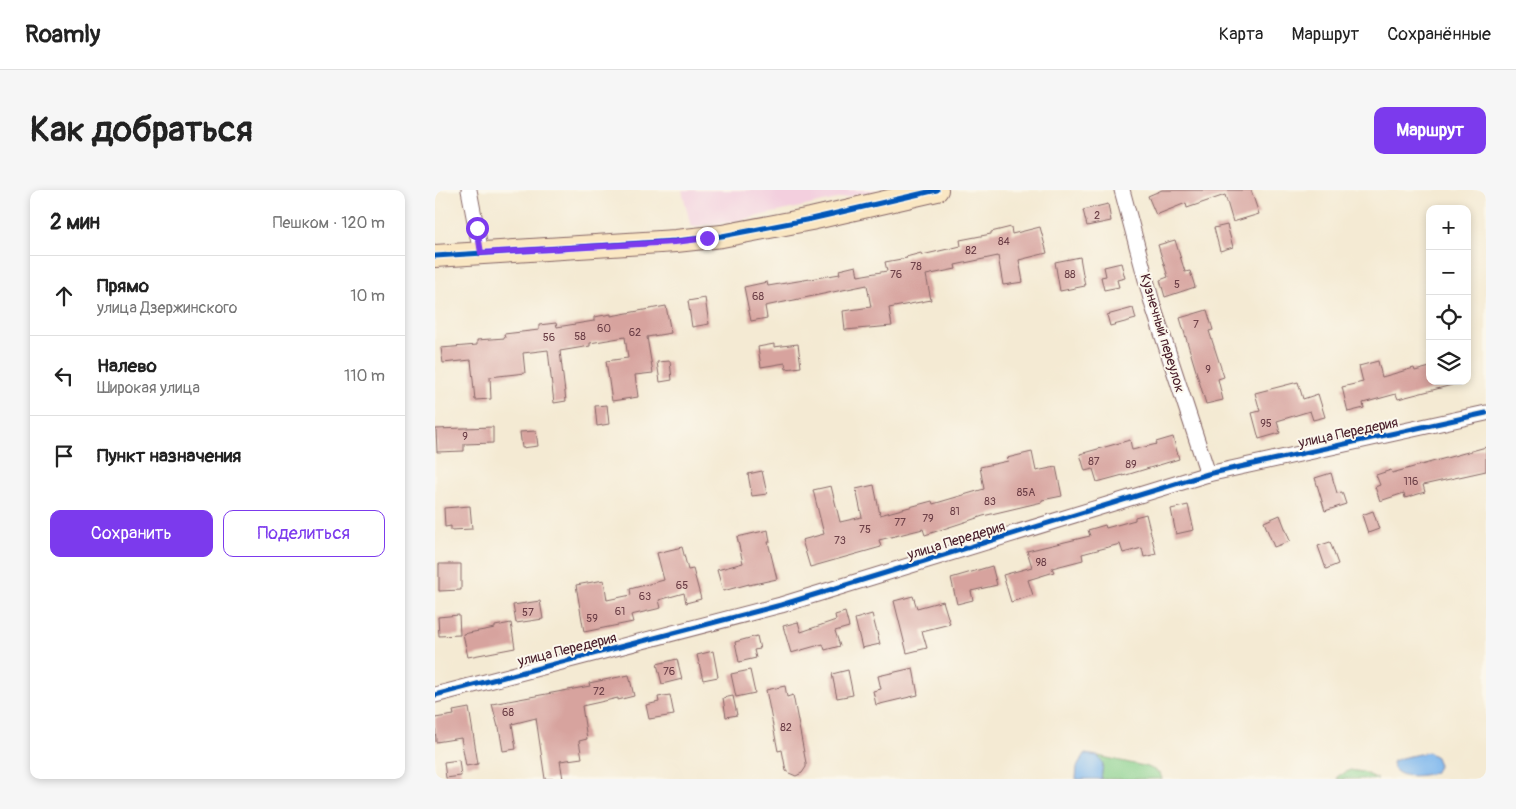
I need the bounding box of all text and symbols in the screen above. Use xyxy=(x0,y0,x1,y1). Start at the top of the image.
text: Roamly xyxy=(25,20,100,49)
text: Карта xyxy=(1219,23,1263,46)
text: Маршрут xyxy=(1291,23,1359,46)
text: Сохранённые xyxy=(1387,23,1491,46)
button: Маршрут xyxy=(1374,107,1486,154)
text: Как добраться xyxy=(30,108,253,152)
map controls xyxy=(1426,205,1471,385)
button: + xyxy=(1426,205,1471,250)
text: 2 мин xyxy=(50,209,100,236)
house number: 2 xyxy=(1094,209,1100,222)
text: Пешком · 120 m xyxy=(273,213,385,233)
route start xyxy=(466,217,489,240)
route end xyxy=(696,227,719,250)
house number: 84 xyxy=(998,235,1011,248)
house number: 82 xyxy=(965,244,977,257)
button: − xyxy=(1426,250,1471,295)
house number: 78 xyxy=(910,260,922,273)
house number: 76 xyxy=(890,268,902,281)
house number: 88 xyxy=(1064,268,1076,281)
street label: Кузнечный переулок xyxy=(1136,272,1189,394)
text: Прямо xyxy=(97,274,149,298)
house number: 5 xyxy=(1174,278,1180,291)
icon: ahead xyxy=(50,282,78,310)
text: 10 m xyxy=(350,286,385,306)
house number: 68 xyxy=(752,290,764,303)
button: locate xyxy=(1426,295,1471,340)
text: улица Дзержинского xyxy=(97,298,237,318)
house number: 7 xyxy=(1193,318,1199,331)
house number: 60 xyxy=(597,322,611,335)
house number: 62 xyxy=(629,326,641,339)
house number: 58 xyxy=(574,330,586,343)
house number: 56 xyxy=(543,331,555,344)
button: layers xyxy=(1426,340,1471,385)
text: Налево xyxy=(97,354,157,378)
icon: left xyxy=(50,362,78,390)
house number: 9 xyxy=(1205,363,1211,376)
text: 110 m xyxy=(344,366,385,386)
text: Широкая улица xyxy=(97,378,200,398)
street label: улица Передерия xyxy=(1296,414,1399,452)
house number: 95 xyxy=(1260,417,1272,430)
house number: 9 xyxy=(462,430,468,443)
icon: arrive xyxy=(50,442,78,470)
text: Пункт назначения xyxy=(97,444,241,468)
house number: 87 xyxy=(1088,455,1100,468)
house number: 89 xyxy=(1125,458,1137,471)
house number: 116 xyxy=(1403,475,1419,488)
house number: 85А xyxy=(1017,486,1035,499)
house number: 83 xyxy=(984,495,996,508)
house number: 81 xyxy=(950,505,960,518)
button: Сохранить xyxy=(50,510,213,557)
button: Поделиться xyxy=(223,510,385,557)
house number: 79 xyxy=(922,512,934,525)
house number: 77 xyxy=(894,516,906,529)
street label: улица Передерия xyxy=(904,518,1007,564)
house number: 75 xyxy=(859,523,871,536)
house number: 73 xyxy=(834,534,846,547)
house number: 98 xyxy=(1035,556,1047,569)
house number: 65 xyxy=(676,579,688,592)
house number: 63 xyxy=(639,590,651,603)
house number: 61 xyxy=(615,605,625,618)
house number: 57 xyxy=(522,606,534,619)
house number: 59 xyxy=(586,612,598,625)
street label: улица Передерия xyxy=(515,629,618,670)
house number: 76 xyxy=(663,665,675,678)
house number: 72 xyxy=(593,685,605,698)
house number: 68 xyxy=(502,706,514,719)
house number: 82 xyxy=(780,721,792,734)

